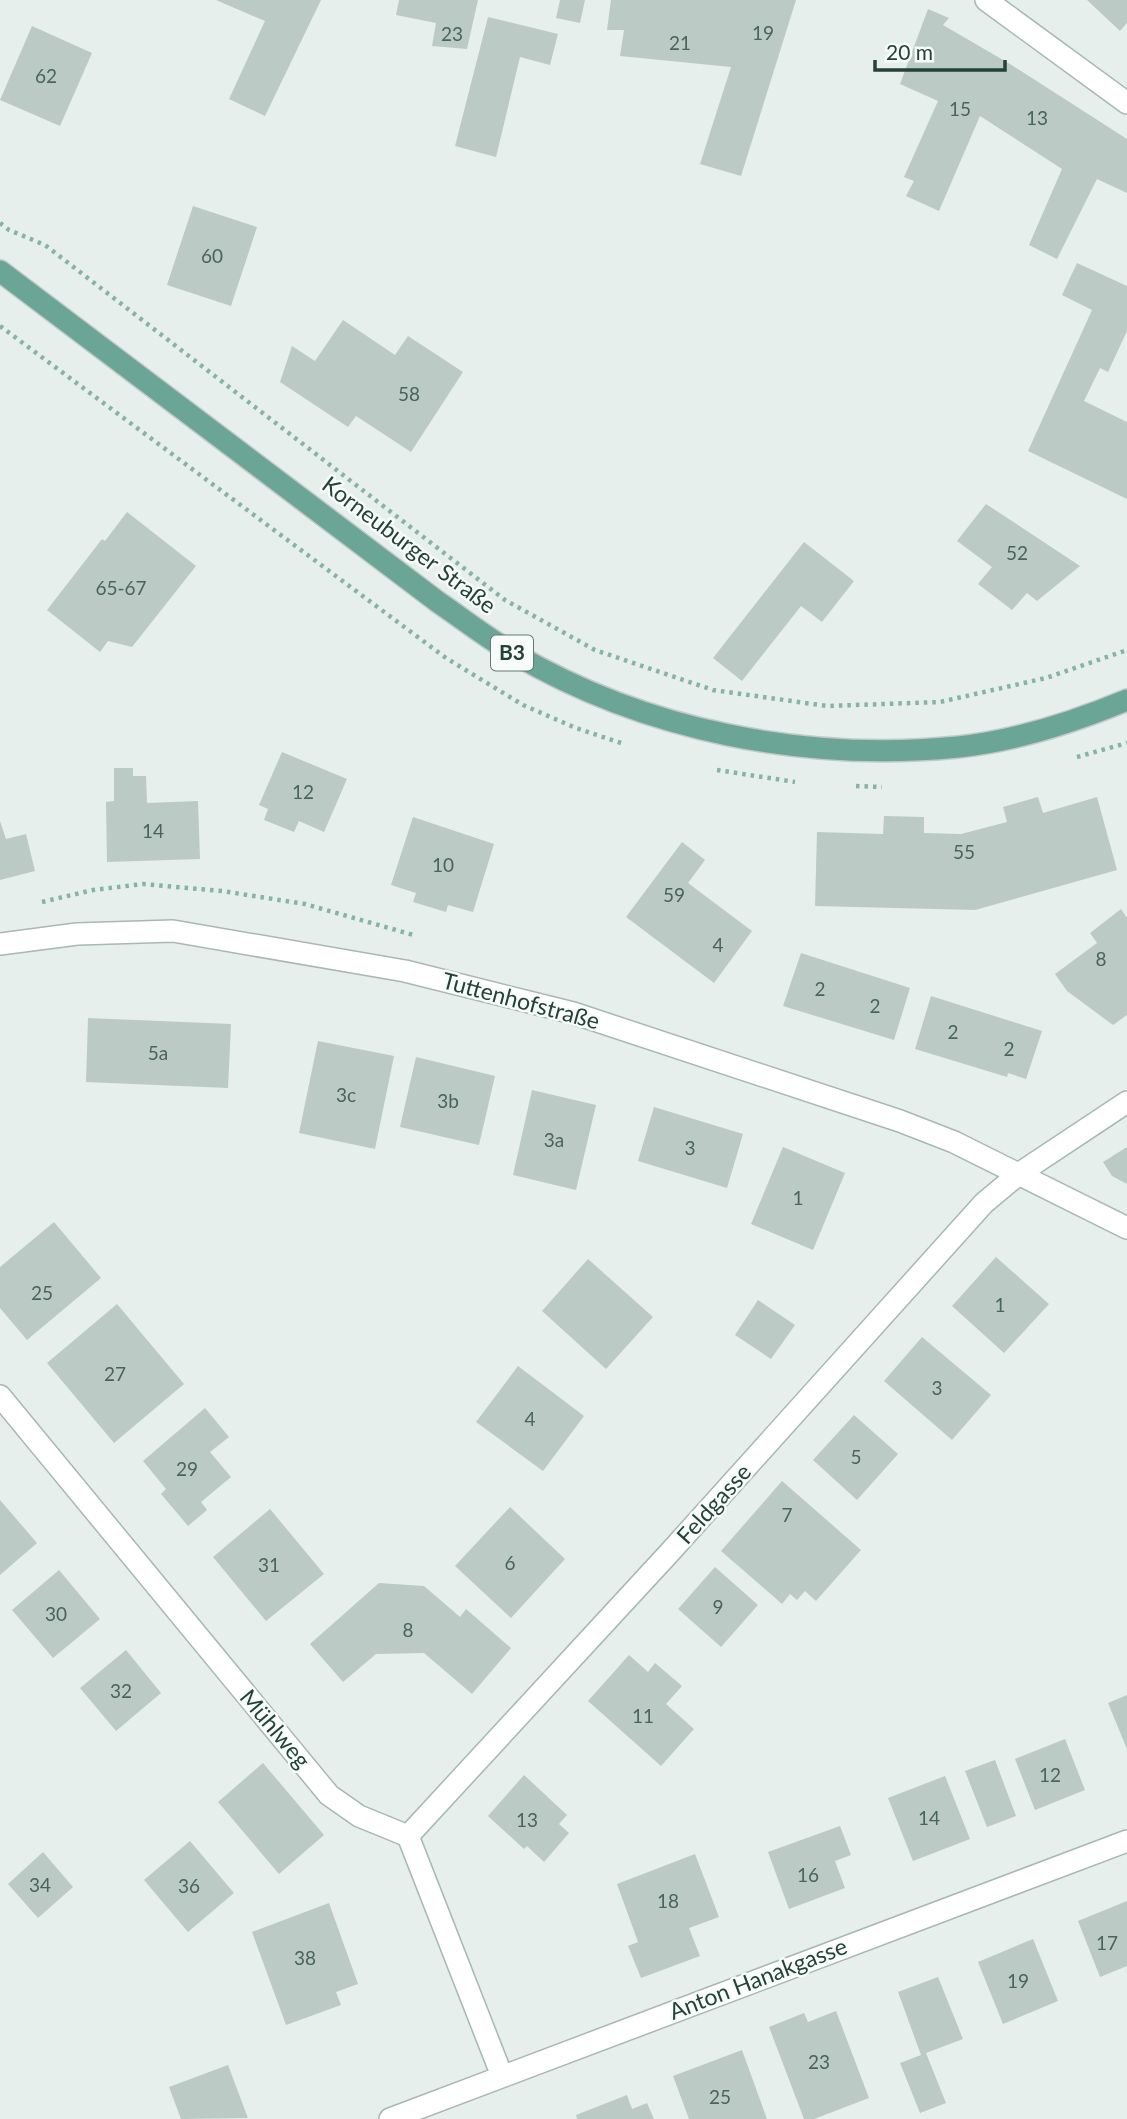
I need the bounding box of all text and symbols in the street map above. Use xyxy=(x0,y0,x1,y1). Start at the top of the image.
house number: 19 xyxy=(752,21,774,44)
house number: 23 xyxy=(441,22,463,45)
scale bar xyxy=(875,28,1004,72)
house number: 21 xyxy=(669,31,691,54)
text: 20 m xyxy=(886,39,933,64)
house number: 62 xyxy=(35,64,57,87)
house number: 15 xyxy=(949,97,971,120)
house number: 13 xyxy=(1026,106,1048,129)
house number: 60 xyxy=(201,244,223,267)
house number: 58 xyxy=(398,382,420,405)
street label: Korneuburger Straße xyxy=(317,470,502,619)
house number: 52 xyxy=(1006,541,1028,564)
house number: 65-67 xyxy=(95,576,147,599)
road number: B3 xyxy=(491,636,533,670)
house number: 12 xyxy=(292,780,314,803)
house number: 14 xyxy=(142,819,164,842)
house number: 55 xyxy=(953,840,975,863)
house number: 10 xyxy=(432,853,454,876)
house number: 59 xyxy=(663,883,685,906)
house number: 4 xyxy=(712,933,724,956)
house number: 8 xyxy=(1095,947,1107,970)
street label: Tuttenhofstraße xyxy=(440,966,603,1034)
house number: 2 xyxy=(814,977,826,1000)
house number: 2 xyxy=(869,994,881,1017)
house number: 2 xyxy=(947,1020,959,1043)
house number: 2 xyxy=(1003,1037,1015,1060)
house number: 5a xyxy=(148,1041,168,1064)
house number: 3c xyxy=(336,1083,356,1106)
house number: 3b xyxy=(437,1089,459,1112)
house number: 3a xyxy=(544,1128,564,1151)
house number: 3 xyxy=(684,1136,696,1159)
house number: 1 xyxy=(792,1186,804,1209)
house number: 25 xyxy=(31,1281,53,1304)
house number: 1 xyxy=(994,1293,1006,1316)
house number: 27 xyxy=(104,1362,126,1385)
house number: 3 xyxy=(931,1376,943,1399)
house number: 4 xyxy=(524,1407,536,1430)
house number: 5 xyxy=(850,1445,862,1468)
house number: 29 xyxy=(176,1457,198,1480)
street label: Feldgasse xyxy=(670,1458,756,1549)
house number: 7 xyxy=(781,1503,793,1526)
house number: 6 xyxy=(504,1551,516,1574)
house number: 31 xyxy=(258,1553,280,1576)
house number: 9 xyxy=(712,1595,724,1618)
house number: 30 xyxy=(45,1602,67,1625)
house number: 8 xyxy=(402,1618,414,1641)
house number: 32 xyxy=(110,1679,132,1702)
street label: Mühlweg xyxy=(235,1683,317,1773)
house number: 11 xyxy=(632,1704,654,1727)
house number: 12 xyxy=(1039,1763,1061,1786)
house number: 14 xyxy=(918,1806,940,1829)
house number: 13 xyxy=(516,1808,538,1831)
house number: 16 xyxy=(797,1863,819,1886)
house number: 34 xyxy=(29,1873,51,1896)
house number: 36 xyxy=(178,1874,200,1897)
house number: 18 xyxy=(657,1889,679,1912)
street label: Anton Hanakgasse xyxy=(665,1931,851,2025)
house number: 17 xyxy=(1096,1931,1118,1954)
house number: 38 xyxy=(294,1946,316,1969)
house number: 19 xyxy=(1007,1969,1029,1992)
house number: 23 xyxy=(808,2050,830,2073)
house number: 25 xyxy=(709,2085,731,2108)

